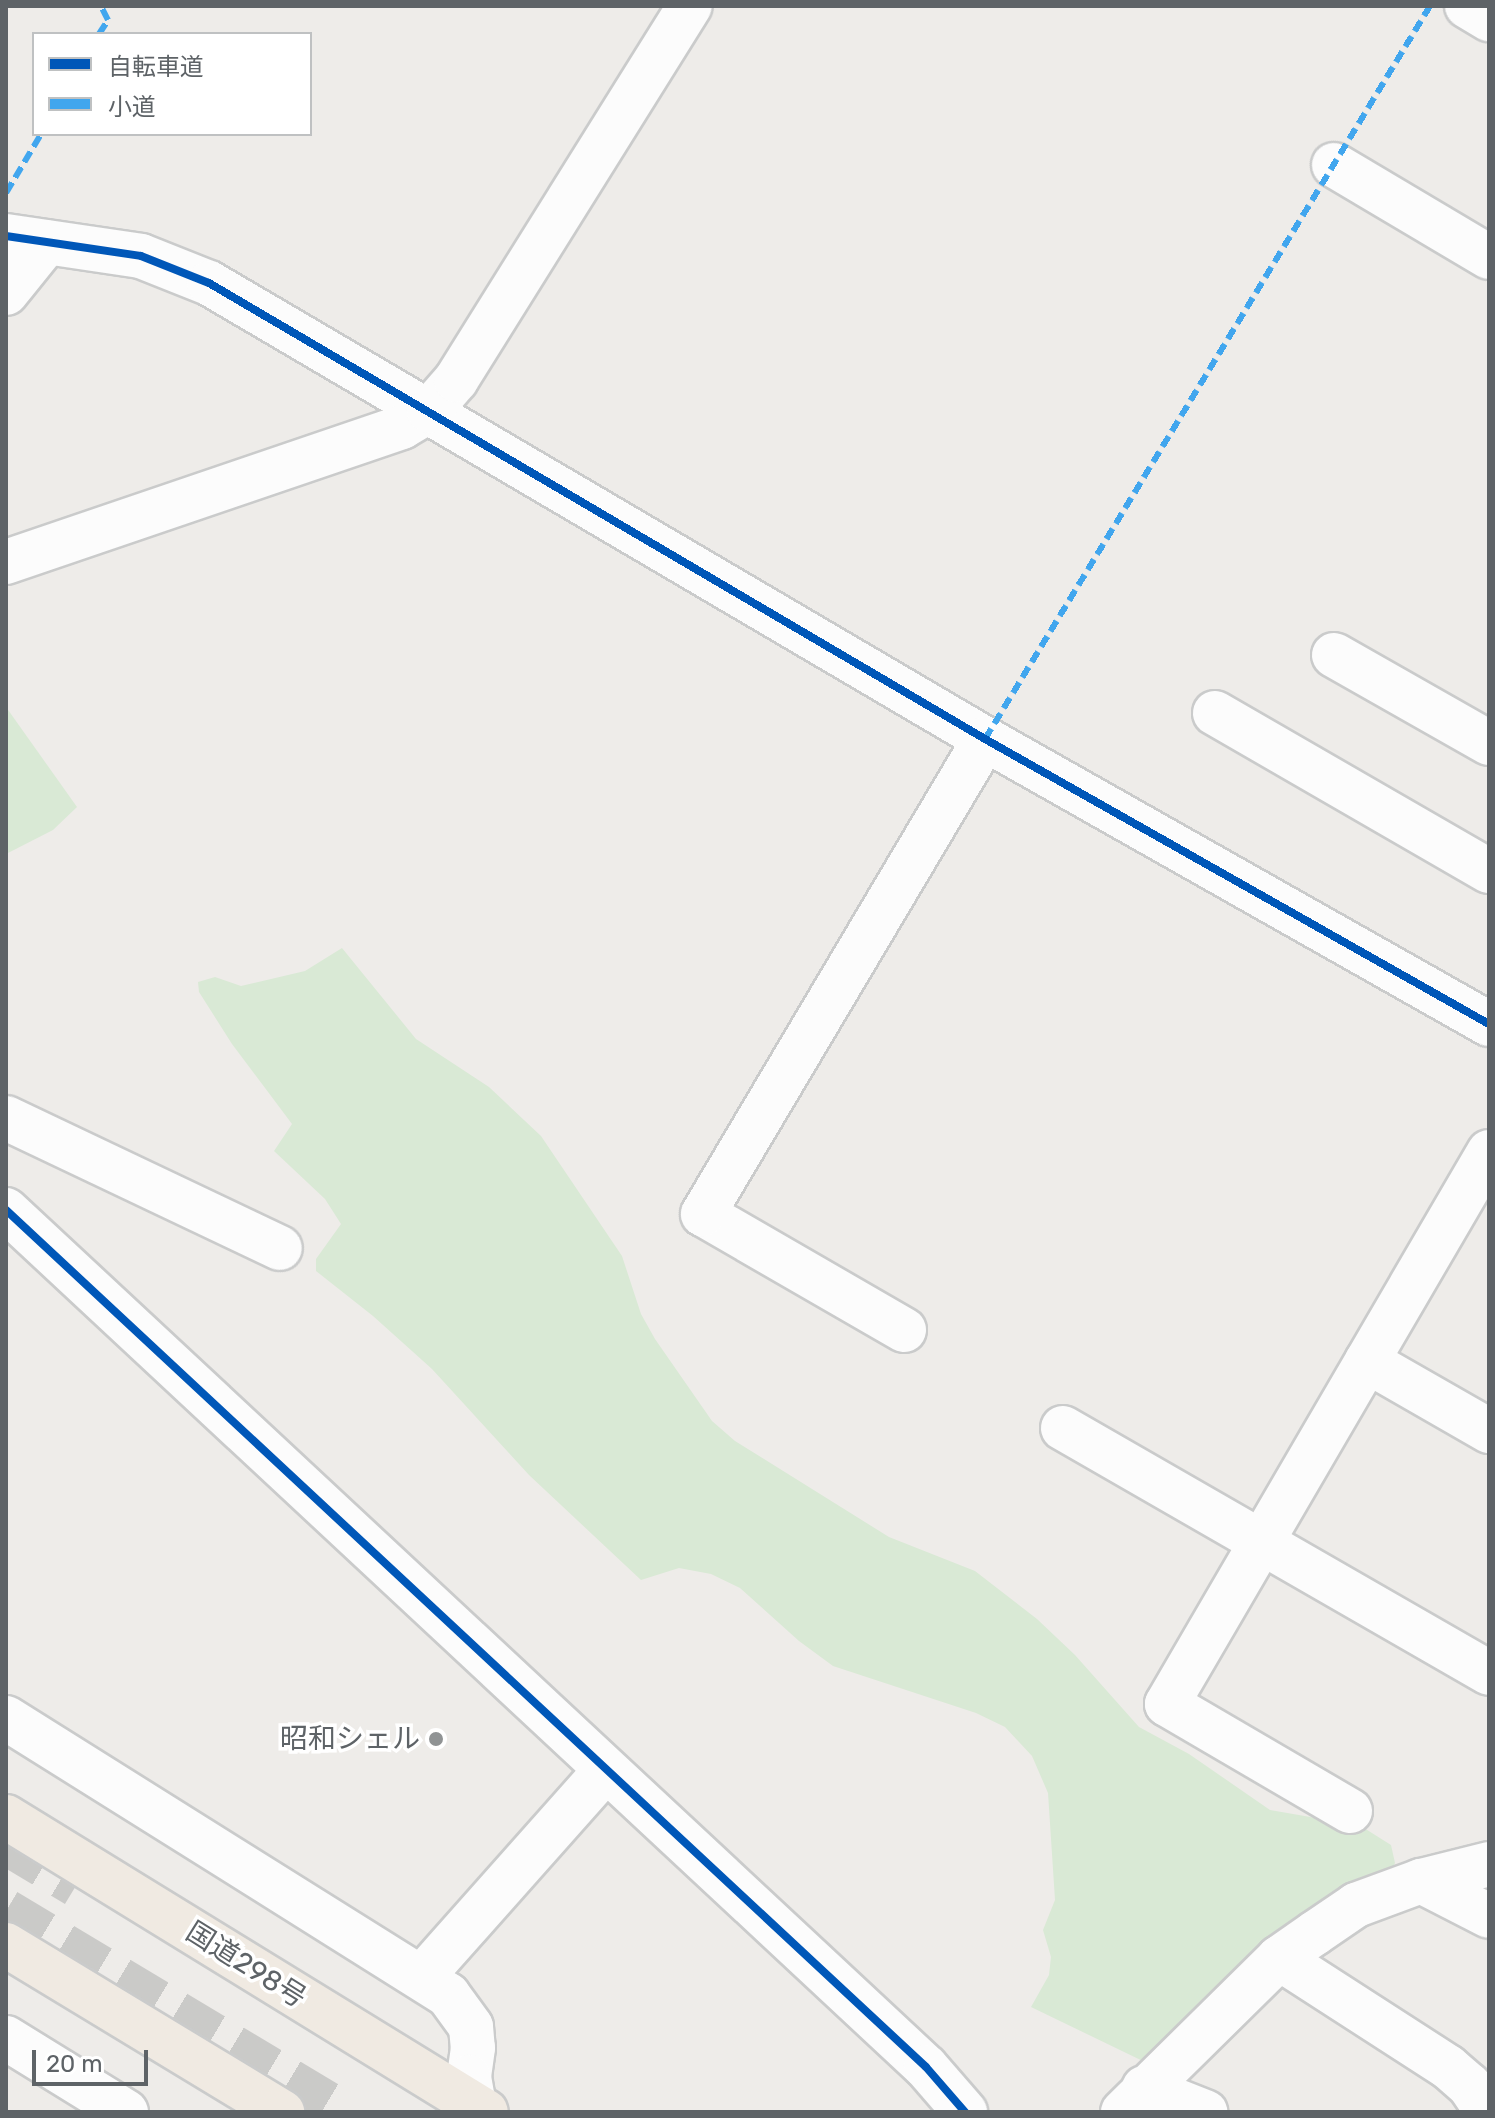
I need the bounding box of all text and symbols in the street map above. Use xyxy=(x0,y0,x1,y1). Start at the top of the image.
legend xyxy=(32,32,312,136)
text: 自転車道 xyxy=(108,53,204,81)
text: 小道 xyxy=(108,93,156,121)
place label: 昭和シェル xyxy=(280,1722,420,1756)
marker: 昭和シェル xyxy=(427,1730,445,1748)
street label: 国道298号 xyxy=(180,1915,312,2015)
scale bar xyxy=(36,2034,152,2084)
text: 20 m xyxy=(46,2050,103,2078)

